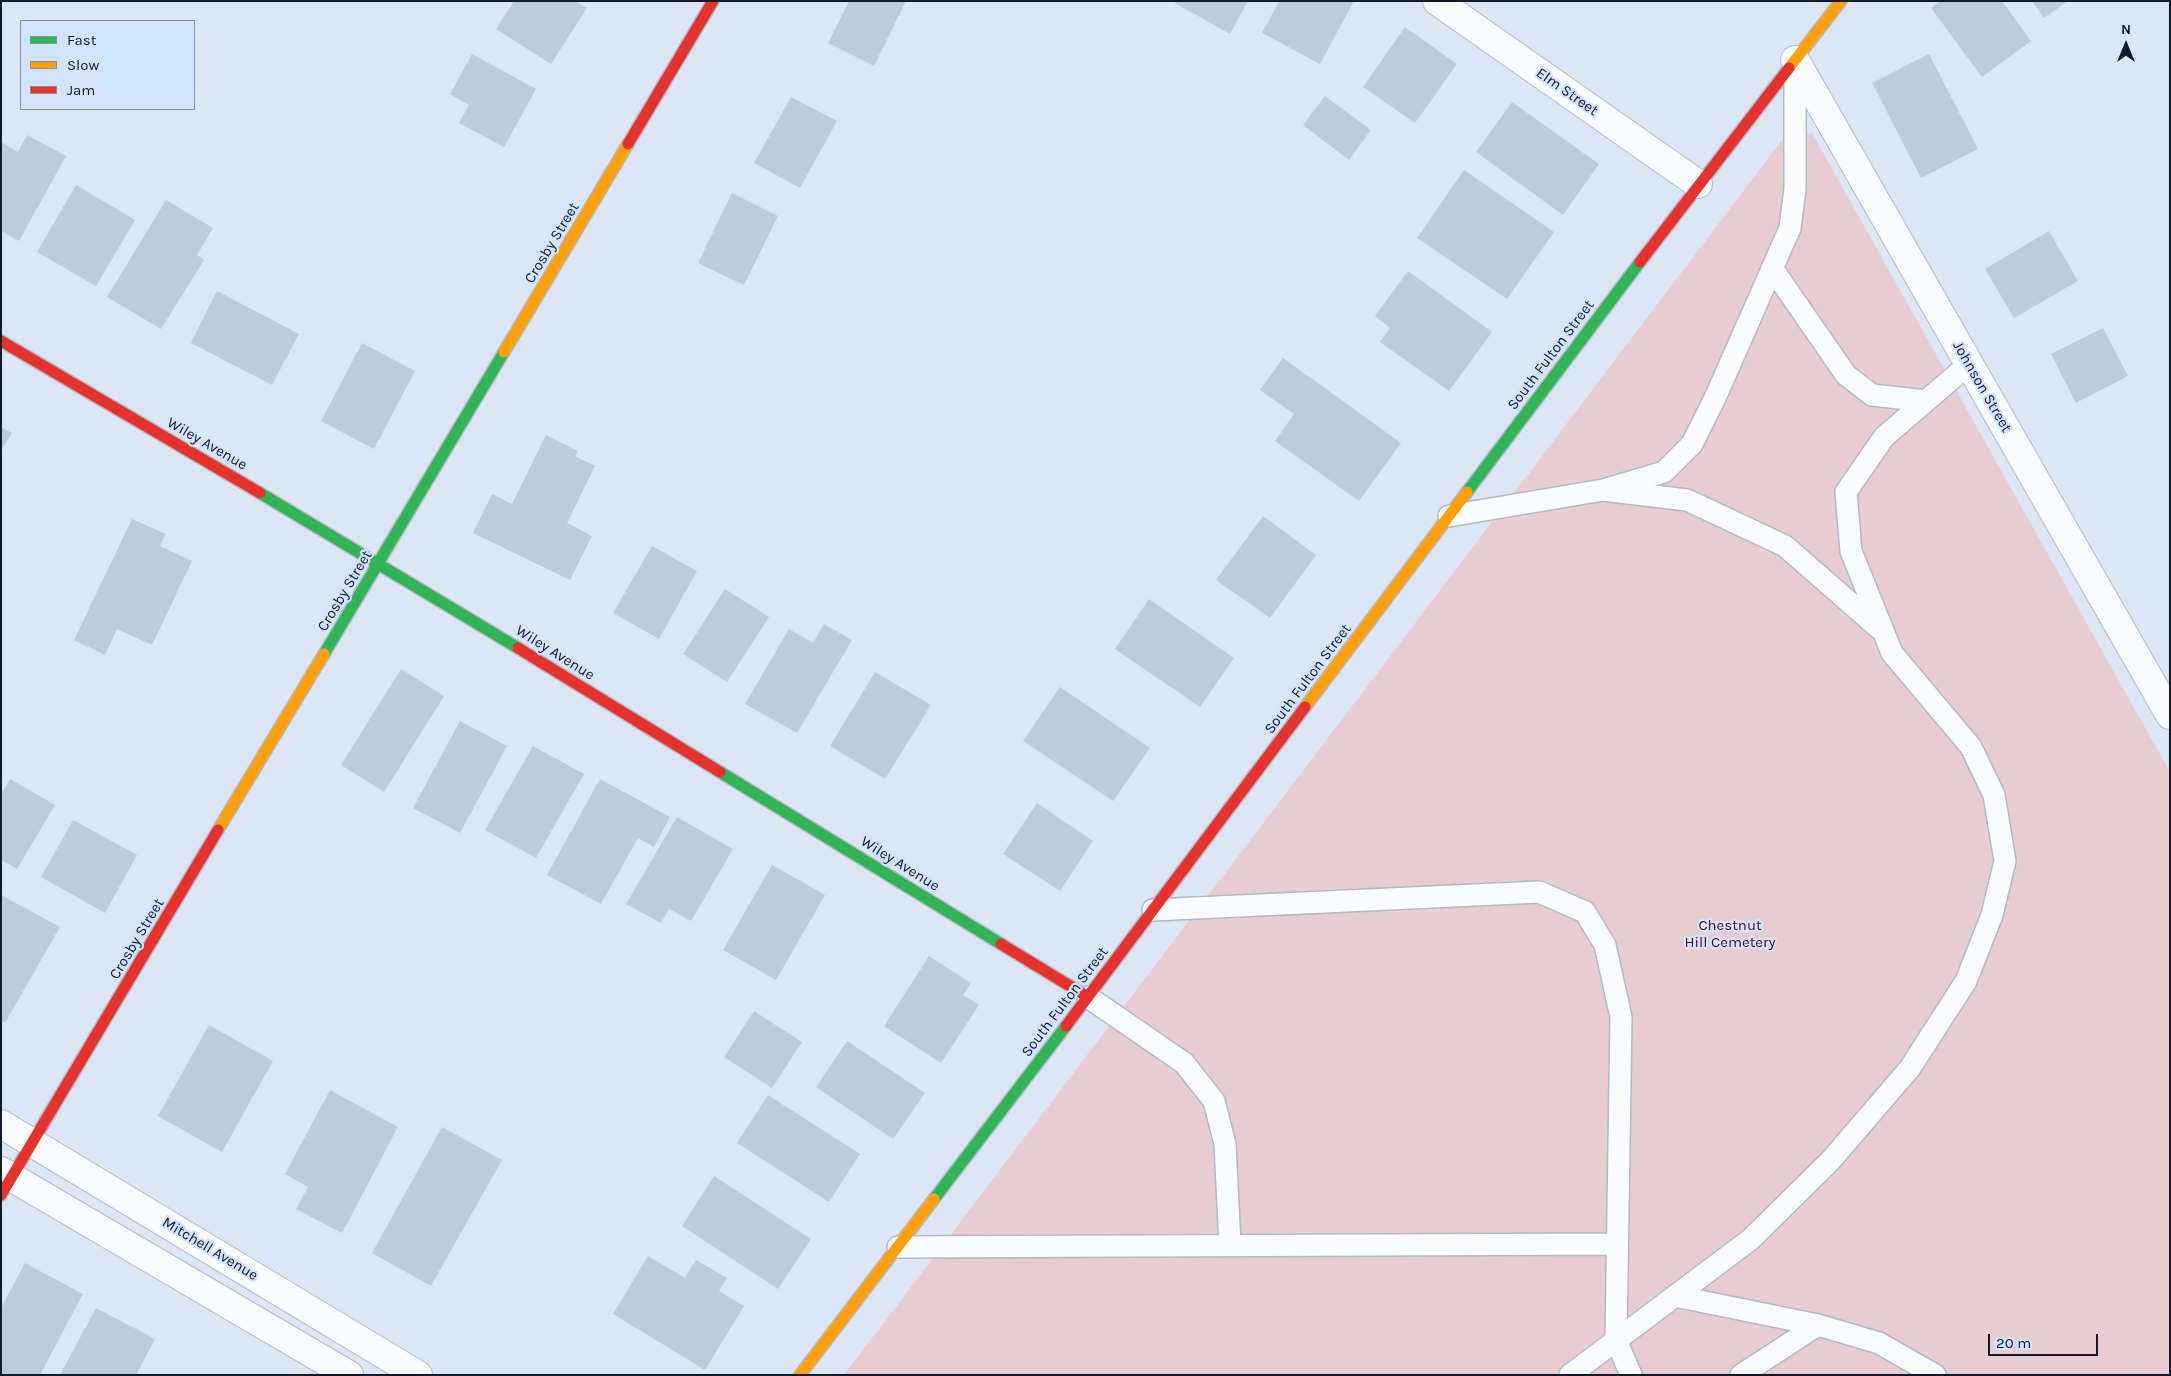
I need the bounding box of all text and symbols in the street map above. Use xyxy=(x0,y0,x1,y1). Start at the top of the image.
legend xyxy=(20,20,195,110)
north arrow xyxy=(2101,20,2151,70)
text: N xyxy=(2121,21,2131,38)
text: Fast xyxy=(67,31,96,49)
text: Slow xyxy=(67,56,99,74)
street label: Elm Street xyxy=(1533,64,1601,120)
text: Jam xyxy=(67,81,95,99)
street label: Crosby Street xyxy=(521,199,583,287)
street label: South Fulton Street xyxy=(1504,296,1598,414)
street label: Johnson Street xyxy=(1949,338,2015,436)
street label: Wiley Avenue xyxy=(164,414,250,474)
street label: Crosby Street xyxy=(314,547,376,635)
street label: South Fulton Street xyxy=(1261,620,1355,738)
street label: Wiley Avenue xyxy=(512,622,598,684)
street label: Wiley Avenue xyxy=(857,833,943,895)
street label: Crosby Street xyxy=(106,895,168,983)
park label: Chestnut Hill Cemetery xyxy=(1685,917,1775,952)
street label: South Fulton Street xyxy=(1018,943,1112,1061)
street label: Mitchell Avenue xyxy=(159,1213,261,1285)
scale bar xyxy=(1991,1324,2101,1356)
text: 20 m xyxy=(1996,1334,2031,1352)

